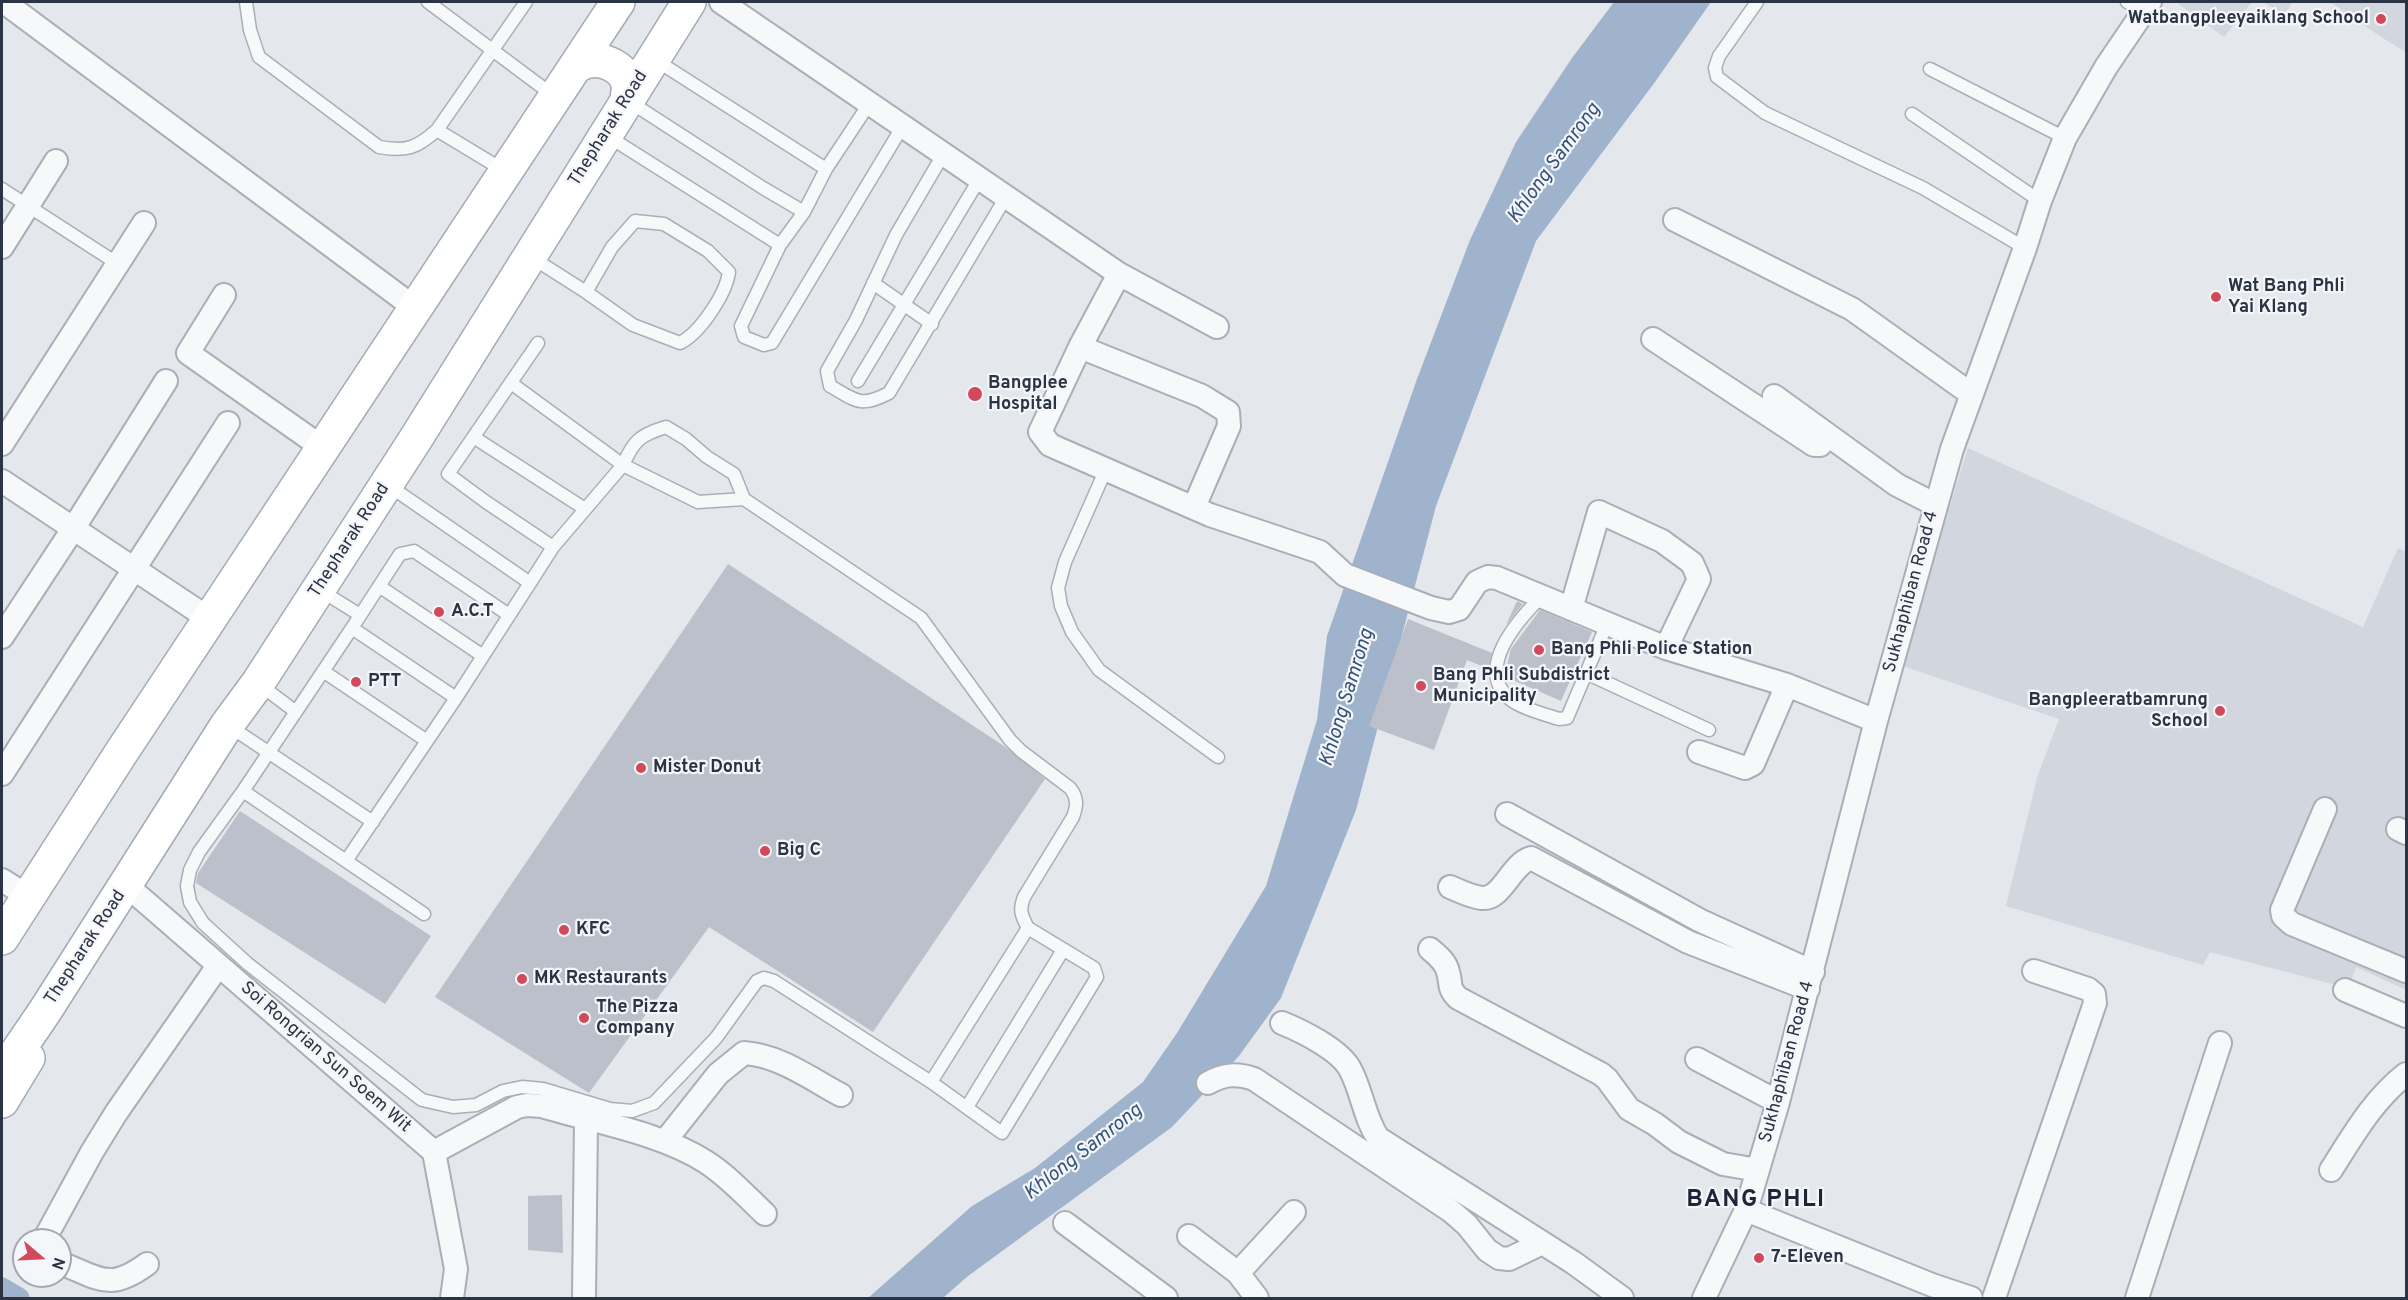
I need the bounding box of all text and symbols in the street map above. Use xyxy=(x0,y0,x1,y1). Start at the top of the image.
place label: Watbangpleeyaiklang School xyxy=(2128,8,2369,30)
marker: Watbangpleeyaiklang School xyxy=(2374,12,2388,26)
street label: Thepharak Road xyxy=(565,67,653,191)
water label: Khlong Samrong xyxy=(1503,99,1607,229)
place label: Wat Bang Phli Yai Klang xyxy=(2228,276,2345,318)
marker: Wat Bang Phli Yai Klang xyxy=(2209,290,2223,304)
place label: Bangplee Hospital xyxy=(988,373,1068,416)
marker: Bangplee Hospital xyxy=(966,385,984,403)
street label: Thepharak Road xyxy=(305,480,395,602)
street label: Sukhaphiban Road 4 xyxy=(1880,509,1944,675)
place label: A.C.T xyxy=(451,601,494,623)
marker: A.C.T xyxy=(432,605,446,619)
water label: Khlong Samrong xyxy=(1316,626,1380,770)
place label: Bang Phli Police Station xyxy=(1551,639,1752,661)
marker: Bang Phli Police Station xyxy=(1532,643,1546,657)
place label: Bang Phli Subdistrict Municipality xyxy=(1433,665,1610,708)
place label: PTT xyxy=(368,671,401,693)
marker: PTT xyxy=(349,675,363,689)
marker: Bang Phli Subdistrict Municipality xyxy=(1414,679,1428,693)
place label: Bangpleeratbamrung School xyxy=(2029,690,2208,732)
marker: Bangpleeratbamrung School xyxy=(2213,704,2227,718)
place label: Mister Donut xyxy=(653,757,761,779)
marker: Mister Donut xyxy=(634,761,648,775)
place label: Big C xyxy=(777,840,821,862)
marker: Big C xyxy=(758,844,772,858)
street label: Thepharak Road xyxy=(41,887,131,1009)
place label: KFC xyxy=(576,919,610,941)
marker: KFC xyxy=(557,923,571,937)
place label: MK Restaurants xyxy=(534,968,667,990)
marker: MK Restaurants xyxy=(515,972,529,986)
street label: Soi Rongrian Sun Soem Wit xyxy=(235,978,415,1138)
street label: Sukhaphiban Road 4 xyxy=(1756,979,1820,1145)
place label: The Pizza Company xyxy=(596,997,678,1040)
marker: The Pizza Company xyxy=(577,1011,591,1025)
water label: Khlong Samrong xyxy=(1020,1100,1148,1206)
district label: BANG PHLI xyxy=(1686,1187,1826,1215)
north arrow xyxy=(12,1228,72,1288)
place label: 7-Eleven xyxy=(1771,1247,1844,1269)
marker: 7-Eleven xyxy=(1752,1251,1766,1265)
text: N xyxy=(46,1255,68,1272)

